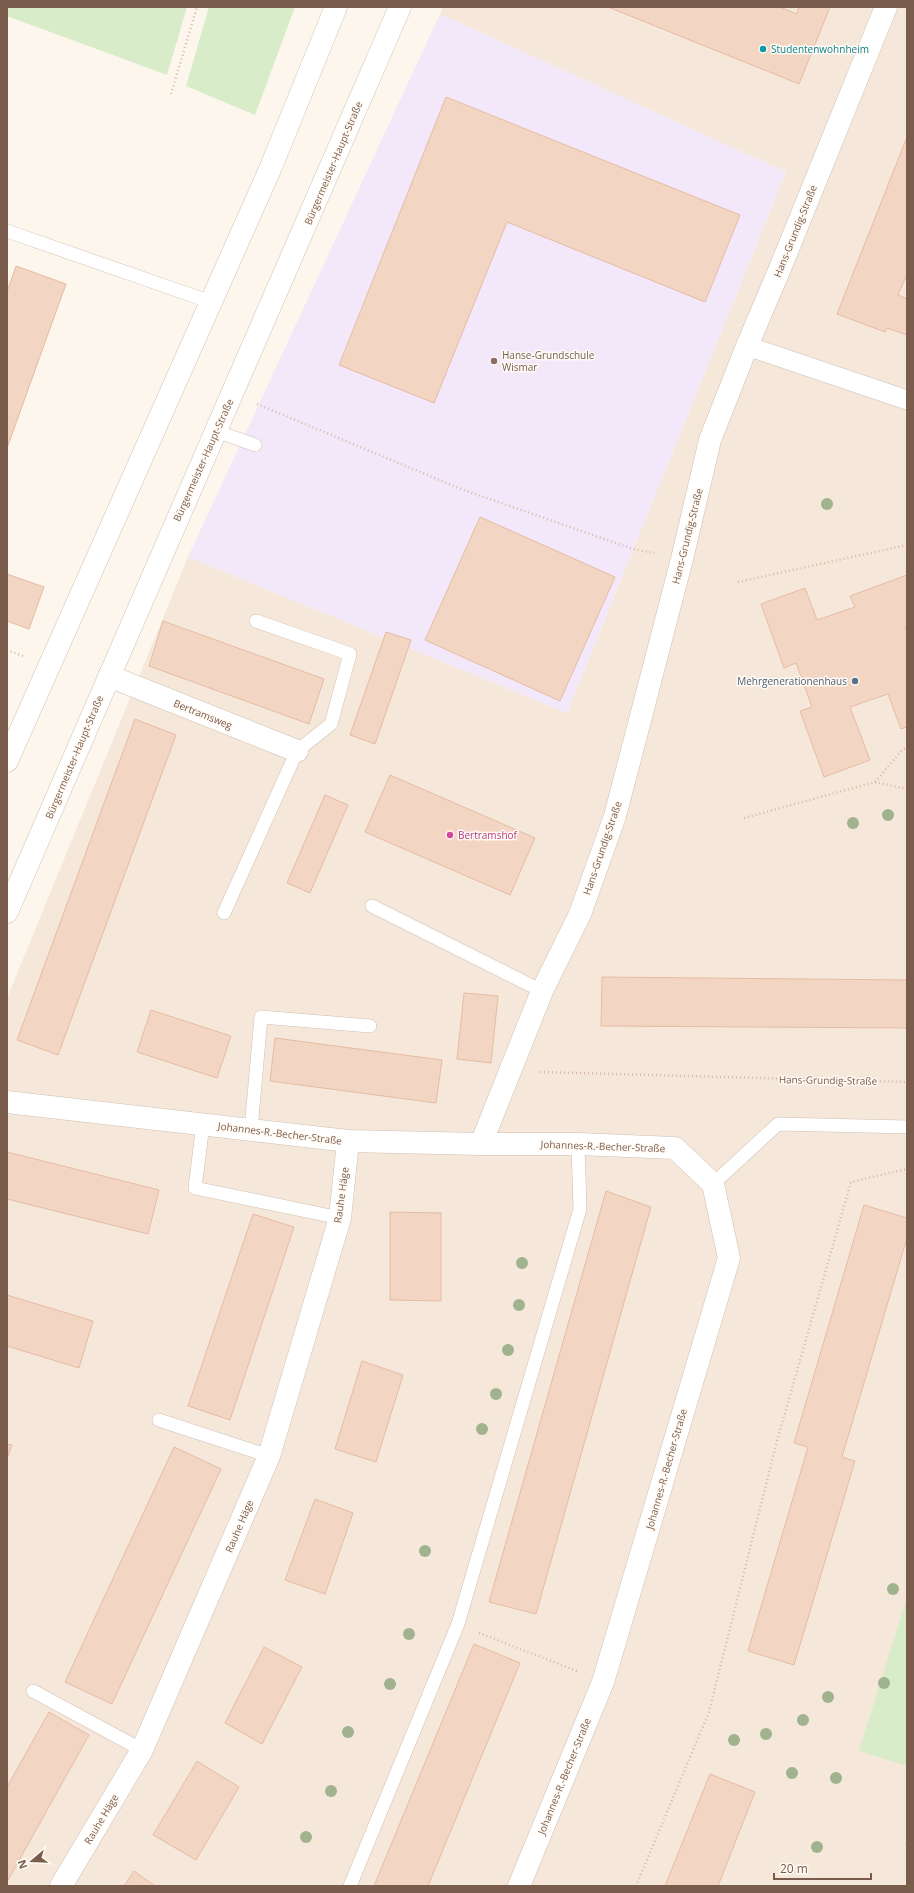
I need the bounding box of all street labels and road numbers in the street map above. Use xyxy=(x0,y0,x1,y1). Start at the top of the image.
street label: Bürgermeister-Haupt-Straße xyxy=(301,99,366,227)
street label: Hans-Grundig-Straße xyxy=(770,182,820,279)
street label: Bürgermeister-Haupt-Straße xyxy=(170,396,237,524)
street label: Hans-Grundig-Straße xyxy=(668,486,706,585)
street label: Bürgermeister-Haupt-Straße xyxy=(42,693,107,821)
street label: Bertramsweg xyxy=(172,696,235,732)
street label: Hans-Grundig-Straße xyxy=(579,799,625,897)
street label: Hans-Grundig-Straße xyxy=(779,1072,878,1088)
street label: Johannes-R.-Becher-Straße xyxy=(216,1118,343,1148)
street label: Johannes-R.-Becher-Straße xyxy=(539,1137,666,1155)
street label: Rauhe Häge xyxy=(330,1166,352,1224)
street label: Johannes-R.-Becher-Straße xyxy=(642,1407,690,1532)
street label: Rauhe Häge xyxy=(222,1497,257,1555)
street label: Johannes-R.-Becher-Straße xyxy=(534,1715,594,1837)
street label: Rauhe Häge xyxy=(81,1791,122,1847)

